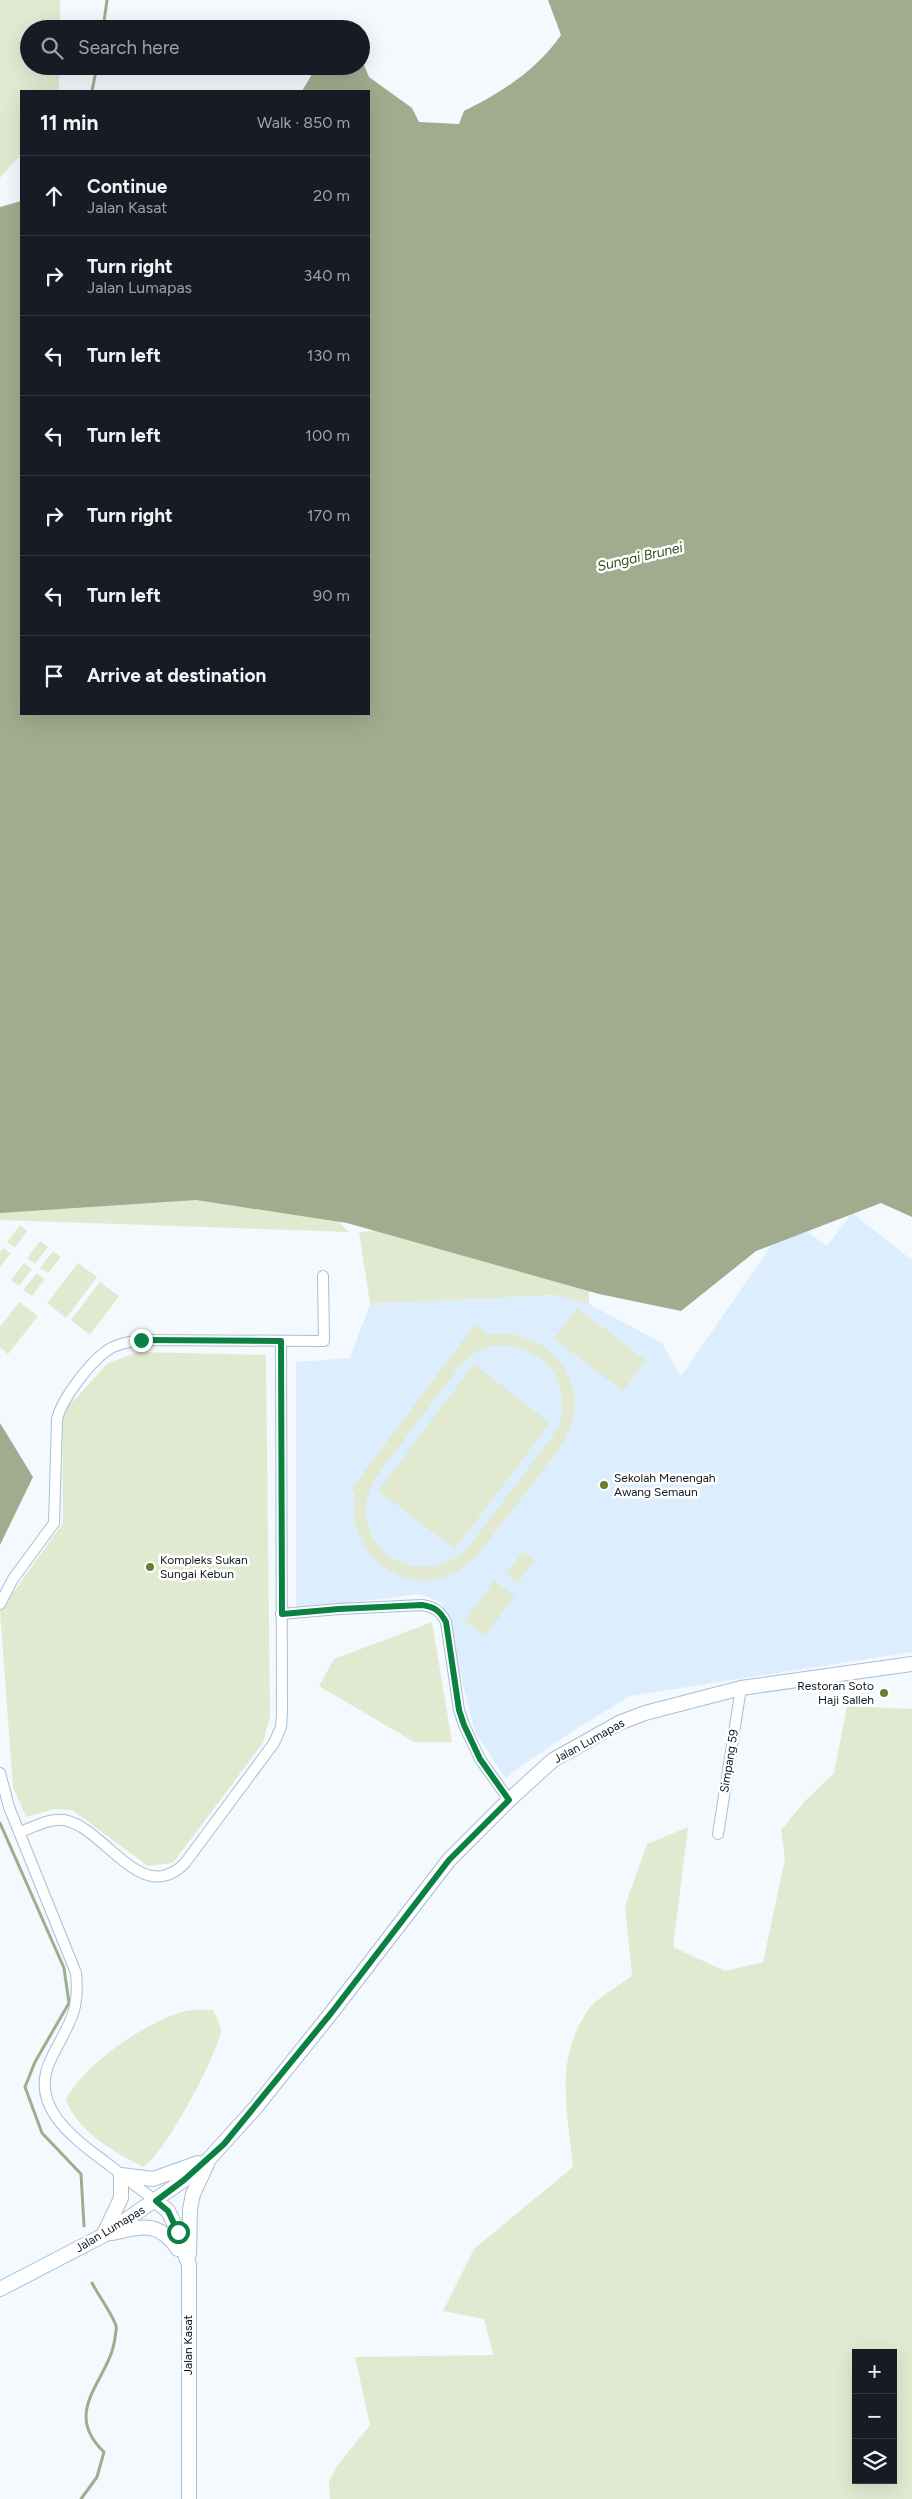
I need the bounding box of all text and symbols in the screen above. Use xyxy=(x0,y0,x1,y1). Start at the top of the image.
search box xyxy=(20,20,370,75)
icon: search xyxy=(38,34,66,62)
text: Search here xyxy=(78,36,180,59)
text: 11 min xyxy=(40,110,98,135)
text: Walk · 850 m xyxy=(257,113,350,132)
text: Continue xyxy=(87,175,167,198)
icon: ahead xyxy=(40,182,68,210)
text: 20 m xyxy=(313,186,350,205)
text: Jalan Kasat xyxy=(87,198,167,217)
text: Turn right xyxy=(87,255,173,278)
icon: right xyxy=(40,262,68,290)
text: 340 m xyxy=(304,266,350,285)
text: Jalan Lumapas xyxy=(87,278,192,297)
icon: left xyxy=(40,342,68,370)
text: Turn left xyxy=(87,344,161,367)
text: 130 m xyxy=(307,346,350,365)
icon: left xyxy=(40,422,68,450)
text: Turn left xyxy=(87,424,161,447)
text: 100 m xyxy=(305,426,350,445)
icon: right xyxy=(40,502,68,530)
text: Turn right xyxy=(87,504,173,527)
text: 170 m xyxy=(307,506,350,525)
water label: Sungai Brunei xyxy=(596,539,685,575)
icon: left xyxy=(40,582,68,610)
text: Turn left xyxy=(87,584,161,607)
text: 90 m xyxy=(313,586,350,605)
icon: arrive xyxy=(40,662,68,690)
text: Arrive at destination xyxy=(87,664,266,687)
route end xyxy=(130,1329,153,1352)
place label: Sekolah Menengah Awang Semaun xyxy=(614,1471,716,1499)
marker: Sekolah Menengah Awang Semaun xyxy=(598,1479,610,1491)
place label: Kompleks Sukan Sungai Kebun xyxy=(160,1553,248,1581)
marker: Kompleks Sukan Sungai Kebun xyxy=(144,1561,156,1573)
place label: Restoran Soto Haji Salleh xyxy=(797,1679,874,1707)
marker: Restoran Soto Haji Salleh xyxy=(878,1687,890,1699)
street label: Jalan Lumapas xyxy=(551,1716,627,1766)
street label: Simpang 59 xyxy=(717,1728,741,1794)
street label: Jalan Lumapas xyxy=(73,2203,148,2255)
route start xyxy=(167,2221,190,2244)
street label: Jalan Kasat xyxy=(181,2314,195,2375)
map controls xyxy=(852,2349,897,2484)
button: + xyxy=(852,2349,897,2394)
button: − xyxy=(852,2394,897,2439)
button: layers xyxy=(852,2439,897,2484)

